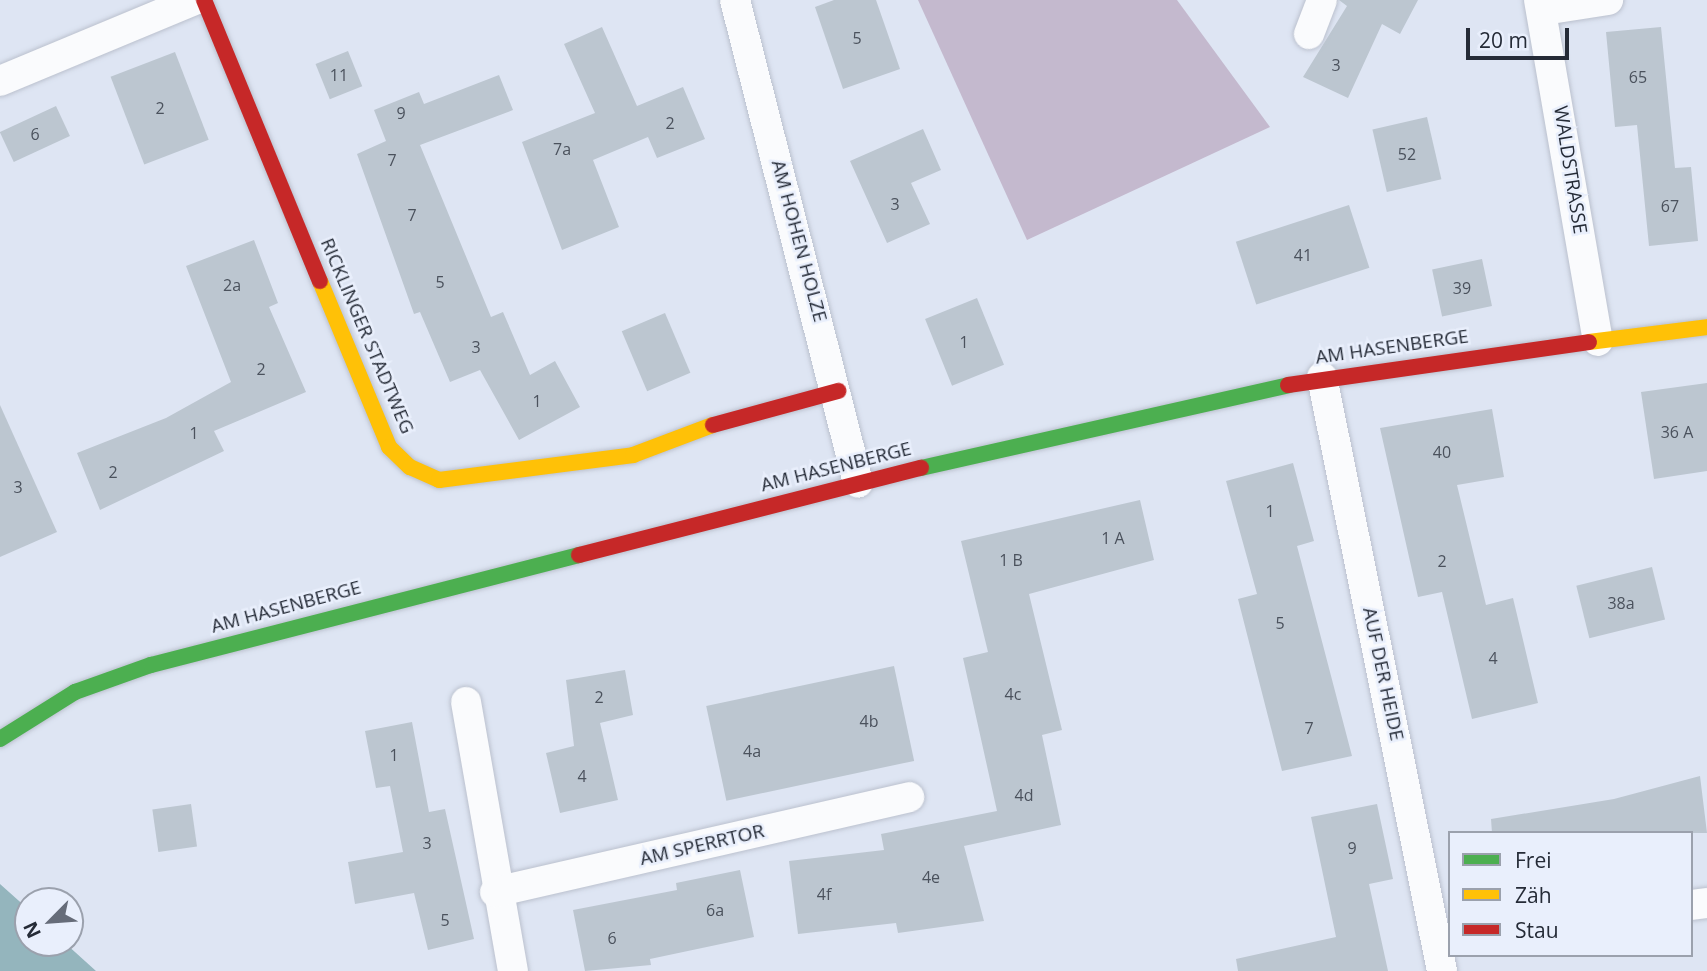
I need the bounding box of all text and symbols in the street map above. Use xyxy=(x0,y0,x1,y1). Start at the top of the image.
scale bar xyxy=(1469,14,1572,58)
text: 20 m xyxy=(1479,26,1528,54)
house number: 5 xyxy=(852,28,862,48)
house number: 3 xyxy=(1331,55,1341,75)
house number: 11 xyxy=(330,65,348,85)
house number: 65 xyxy=(1629,67,1647,87)
house number: 2 xyxy=(155,98,165,118)
house number: 9 xyxy=(396,103,406,123)
street label: WALDSTRASSE xyxy=(1549,104,1591,236)
house number: 2 xyxy=(665,113,675,133)
house number: 6 xyxy=(30,124,40,144)
house number: 7a xyxy=(553,139,571,159)
house number: 52 xyxy=(1398,144,1416,164)
house number: 7 xyxy=(387,150,397,170)
street label: AM HOHEN HOLZE xyxy=(766,158,832,324)
house number: 3 xyxy=(890,194,900,214)
house number: 67 xyxy=(1661,196,1679,216)
house number: 7 xyxy=(407,205,417,225)
street label: RICKLINGER STADTWEG xyxy=(315,235,419,437)
house number: 41 xyxy=(1294,245,1312,265)
house number: 5 xyxy=(435,272,445,292)
house number: 2a xyxy=(223,275,241,295)
house number: 39 xyxy=(1453,278,1471,298)
street label: AM HASENBERGE xyxy=(1314,325,1470,369)
house number: 1 xyxy=(959,332,969,352)
house number: 3 xyxy=(471,337,481,357)
house number: 2 xyxy=(256,359,266,379)
house number: 1 xyxy=(532,391,542,411)
house number: 36 A xyxy=(1661,422,1693,442)
house number: 1 xyxy=(189,423,199,443)
street label: AM HASENBERGE xyxy=(758,437,914,497)
house number: 40 xyxy=(1433,442,1451,462)
house number: 2 xyxy=(108,462,118,482)
house number: 3 xyxy=(13,477,23,497)
house number: 1 xyxy=(1265,501,1275,521)
house number: 1 A xyxy=(1101,528,1125,548)
house number: 1 B xyxy=(999,550,1023,570)
house number: 2 xyxy=(1437,551,1447,571)
street label: AM HASENBERGE xyxy=(209,576,363,638)
house number: 38a xyxy=(1607,593,1635,613)
street label: AUF DER HEIDE xyxy=(1358,605,1408,743)
house number: 5 xyxy=(1275,613,1285,633)
house number: 4 xyxy=(1488,648,1498,668)
house number: 4c xyxy=(1005,684,1021,704)
house number: 2 xyxy=(594,687,604,707)
house number: 4b xyxy=(860,711,878,731)
house number: 7 xyxy=(1304,718,1314,738)
house number: 4a xyxy=(743,741,761,761)
house number: 1 xyxy=(389,745,399,765)
house number: 4 xyxy=(577,766,587,786)
house number: 4d xyxy=(1015,785,1033,805)
street label: AM SPERRTOR xyxy=(638,820,766,870)
legend xyxy=(1448,831,1693,957)
house number: 3 xyxy=(422,833,432,853)
house number: 9 xyxy=(1347,838,1357,858)
text: Frei xyxy=(1515,846,1552,874)
house number: 4e xyxy=(922,867,940,887)
text: Zäh xyxy=(1515,881,1552,909)
house number: 4f xyxy=(817,884,831,904)
north arrow xyxy=(14,887,84,957)
house number: 6a xyxy=(706,900,724,920)
house number: 5 xyxy=(440,910,450,930)
text: Stau xyxy=(1515,916,1559,944)
text: N xyxy=(17,918,47,943)
house number: 6 xyxy=(607,928,617,948)

